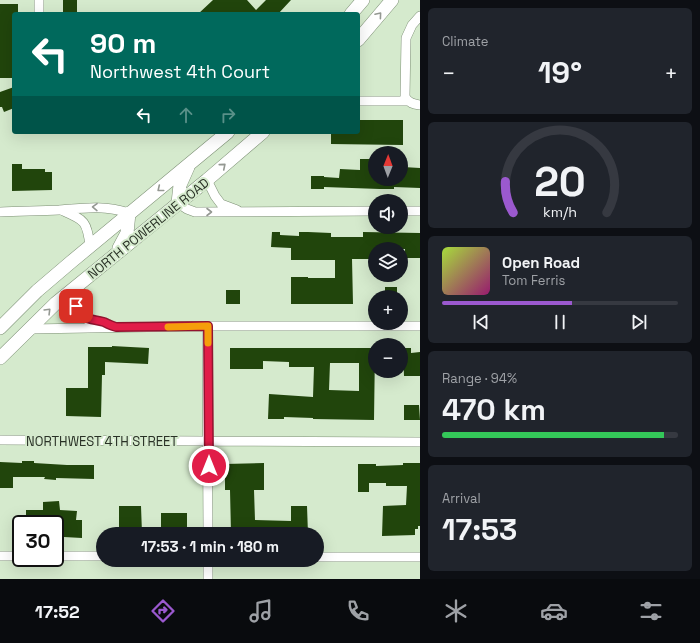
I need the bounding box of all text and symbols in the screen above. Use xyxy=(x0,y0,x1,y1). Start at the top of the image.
one-way arrow xyxy=(375,12,382,19)
text: 90 m xyxy=(90,25,156,61)
icon: left xyxy=(24,28,76,80)
text: Climate xyxy=(442,33,488,50)
text: 19° xyxy=(538,53,582,92)
text: − xyxy=(442,59,456,87)
text: + xyxy=(664,59,678,87)
text: Northwest 4th Court xyxy=(90,60,270,83)
icon: left xyxy=(133,104,155,126)
icon: ahead xyxy=(175,104,197,126)
icon: right xyxy=(217,104,239,126)
north arrow xyxy=(368,146,408,186)
map controls xyxy=(368,146,408,378)
text: 20 xyxy=(534,155,586,208)
one-way arrow xyxy=(218,163,226,170)
street label: NORTH POWERLINE ROAD xyxy=(84,174,212,283)
one-way arrow xyxy=(157,184,164,191)
button: sound xyxy=(368,194,408,234)
one-way arrow xyxy=(92,203,98,212)
text: km/h xyxy=(543,203,577,221)
one-way arrow xyxy=(206,208,212,216)
button: layers xyxy=(368,242,408,282)
text: Open Road xyxy=(502,253,580,272)
text: Tom Ferris xyxy=(502,272,565,289)
pin xyxy=(59,289,93,323)
button: + xyxy=(368,290,408,330)
icon: arrive xyxy=(65,295,87,317)
one-way arrow xyxy=(43,308,50,316)
icon: previous xyxy=(470,311,492,333)
icon: pause xyxy=(549,311,571,333)
icon: next xyxy=(628,311,650,333)
button: − xyxy=(368,338,408,378)
text: Range · 94% xyxy=(442,370,517,387)
text: 470 km xyxy=(442,390,546,429)
street label: NORTHWEST 4TH STREET xyxy=(26,433,178,450)
position arrow xyxy=(188,445,230,487)
text: Arrival xyxy=(442,490,481,507)
text: 17:53 xyxy=(442,510,517,549)
speed limit sign: 30 xyxy=(12,515,64,567)
text: 17:53 · 1 min · 180 m xyxy=(141,537,279,556)
icon: directions xyxy=(149,597,177,625)
icon: music xyxy=(247,597,275,625)
icon: phone xyxy=(344,597,372,625)
icon: climate xyxy=(442,597,470,625)
icon: car xyxy=(540,597,568,625)
icon: filters xyxy=(637,597,665,625)
text: 17:52 xyxy=(35,600,80,623)

